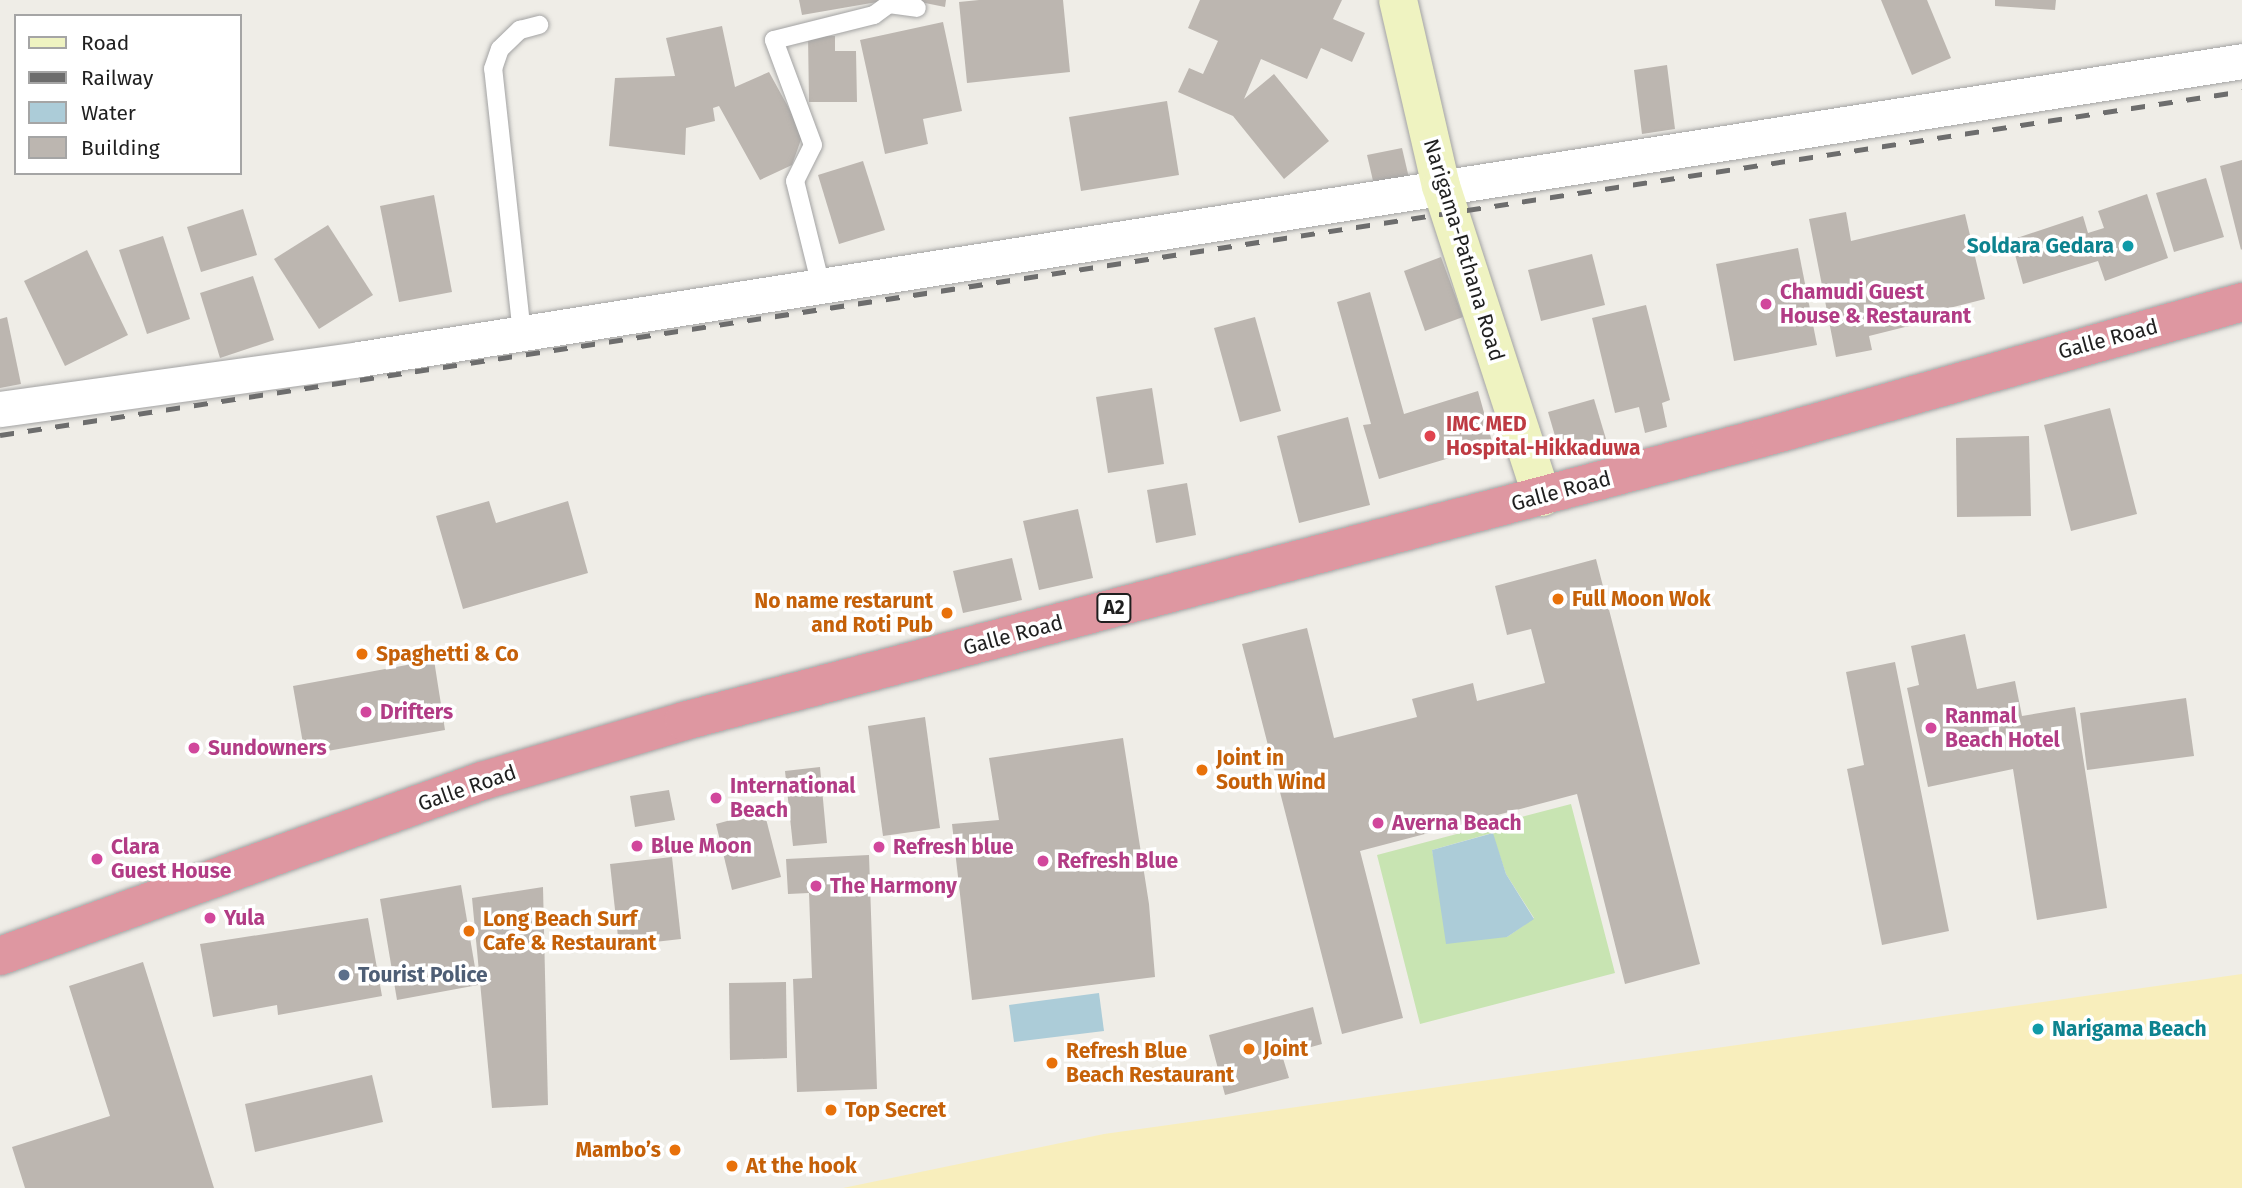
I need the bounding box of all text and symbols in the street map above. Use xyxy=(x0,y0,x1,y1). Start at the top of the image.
legend xyxy=(14,14,242,175)
text: Road xyxy=(81,30,129,56)
text: Railway xyxy=(81,65,153,91)
text: Water xyxy=(81,100,136,126)
text: Building xyxy=(81,135,160,161)
street label: Narigama-Pathana Road xyxy=(1418,136,1510,364)
place label: Soldara Gedara xyxy=(1967,233,2114,259)
marker: Soldara Gedara xyxy=(2120,238,2136,254)
place label: Chamudi Guest House & Restaurant xyxy=(1780,279,1971,329)
marker: Chamudi Guest House & Restaurant xyxy=(1758,296,1774,312)
street label: Galle Road xyxy=(2055,314,2161,364)
place label: IMC MED Hospital-Hikkaduwa xyxy=(1446,411,1640,461)
marker: IMC MED Hospital-Hikkaduwa xyxy=(1420,426,1440,446)
street label: Galle Road xyxy=(1508,466,1614,516)
place label: Full Moon Wok xyxy=(1572,586,1710,612)
place label: No name restarunt and Roti Pub xyxy=(754,588,933,638)
marker: Full Moon Wok xyxy=(1550,591,1566,607)
road number: A2 xyxy=(1095,593,1133,624)
marker: No name restarunt and Roti Pub xyxy=(939,605,955,621)
street label: Galle Road xyxy=(960,610,1066,660)
place label: Spaghetti & Co xyxy=(376,641,519,667)
marker: Spaghetti & Co xyxy=(354,646,370,662)
place label: Drifters xyxy=(380,699,453,725)
place label: Ranmal Beach Hotel xyxy=(1945,703,2060,753)
marker: Drifters xyxy=(358,704,374,720)
marker: Ranmal Beach Hotel xyxy=(1923,720,1939,736)
place label: Sundowners xyxy=(208,735,327,761)
marker: Sundowners xyxy=(186,740,202,756)
place label: Joint in South Wind xyxy=(1216,745,1326,795)
street label: Galle Road xyxy=(415,759,519,817)
marker: Joint in South Wind xyxy=(1194,762,1210,778)
place label: International Beach xyxy=(730,773,856,823)
marker: International Beach xyxy=(708,790,724,806)
place label: Averna Beach xyxy=(1392,810,1522,836)
marker: Averna Beach xyxy=(1370,815,1386,831)
place label: Blue Moon xyxy=(651,833,752,859)
place label: Clara Guest House xyxy=(111,834,231,884)
place label: Refresh blue xyxy=(893,834,1014,860)
marker: Blue Moon xyxy=(629,838,645,854)
marker: Refresh blue xyxy=(871,839,887,855)
place label: Refresh Blue xyxy=(1057,848,1178,874)
marker: Clara Guest House xyxy=(89,851,105,867)
marker: Refresh Blue xyxy=(1035,853,1051,869)
place label: The Harmony xyxy=(830,873,957,899)
marker: The Harmony xyxy=(808,878,824,894)
place label: Yula xyxy=(224,905,265,931)
place label: Long Beach Surf Cafe & Restaurant xyxy=(483,906,656,956)
marker: Yula xyxy=(202,910,218,926)
marker: Long Beach Surf Cafe & Restaurant xyxy=(461,923,477,939)
place label: Tourist Police xyxy=(358,962,488,988)
marker: Tourist Police xyxy=(336,967,352,983)
place label: Narigama Beach xyxy=(2052,1016,2207,1042)
marker: Narigama Beach xyxy=(2030,1021,2046,1037)
place label: Joint xyxy=(1263,1036,1308,1062)
place label: Refresh Blue Beach Restaurant xyxy=(1066,1038,1234,1088)
marker: Joint xyxy=(1241,1041,1257,1057)
marker: Refresh Blue Beach Restaurant xyxy=(1044,1055,1060,1071)
place label: Top Secret xyxy=(845,1097,946,1123)
marker: Top Secret xyxy=(823,1102,839,1118)
place label: Mambo’s xyxy=(576,1137,661,1163)
marker: Mambo’s xyxy=(667,1142,683,1158)
place label: At the hook xyxy=(746,1153,857,1179)
marker: At the hook xyxy=(724,1158,740,1174)

